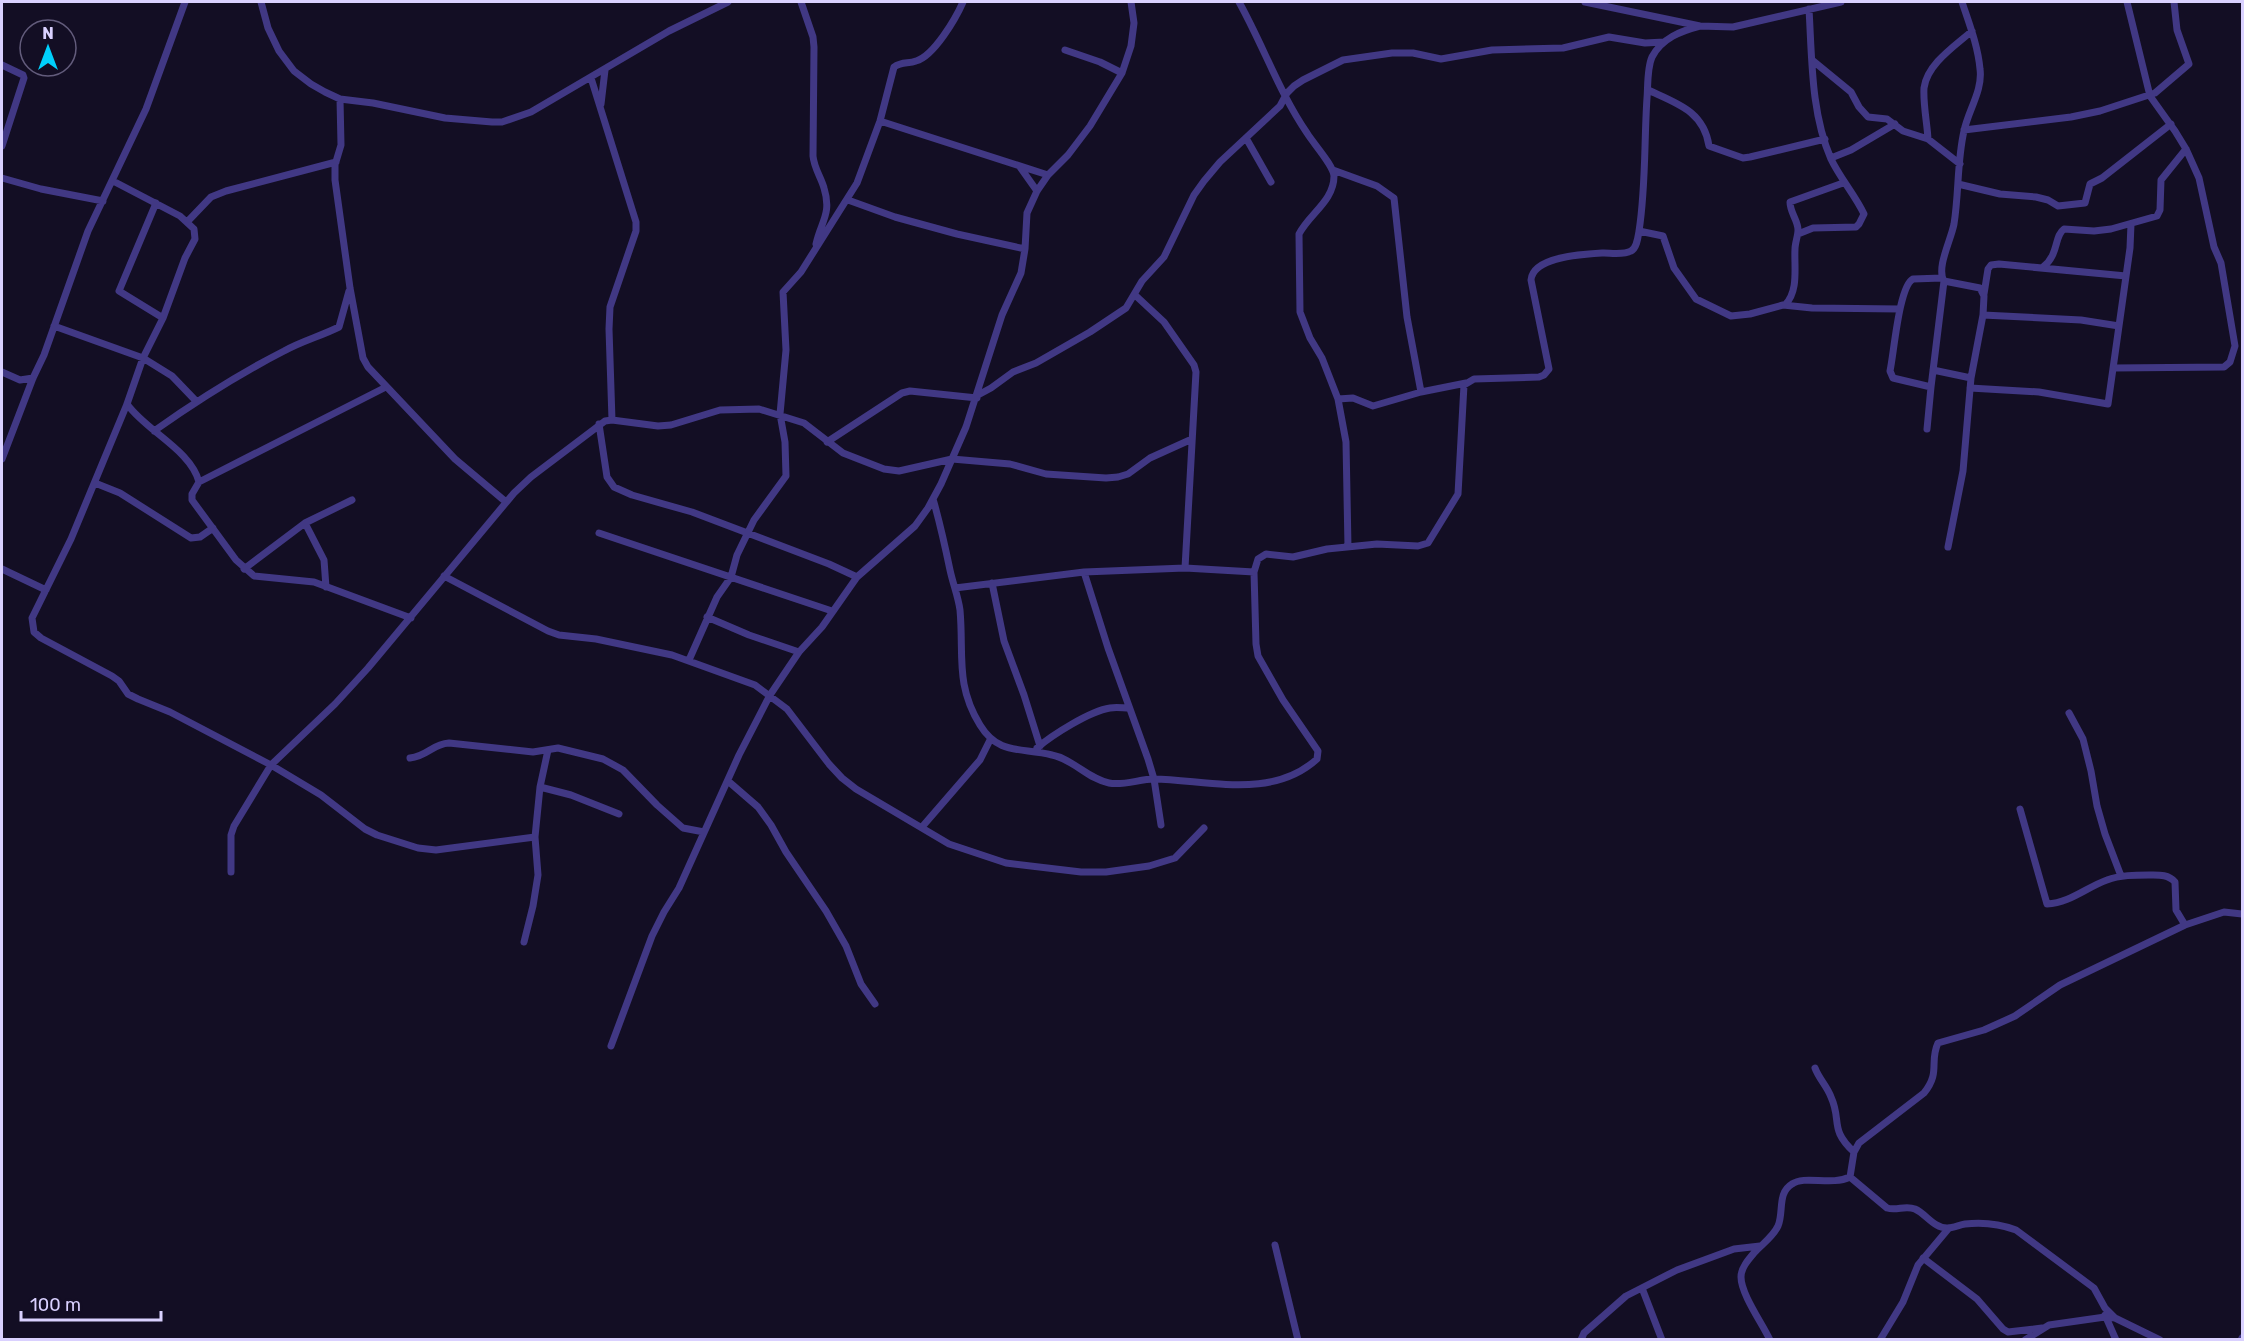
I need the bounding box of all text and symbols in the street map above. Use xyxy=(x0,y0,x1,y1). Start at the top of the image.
north arrow xyxy=(18,18,78,78)
text: N xyxy=(42,24,54,43)
scale bar xyxy=(21,1284,160,1322)
text: 100 m xyxy=(30,1294,81,1316)

